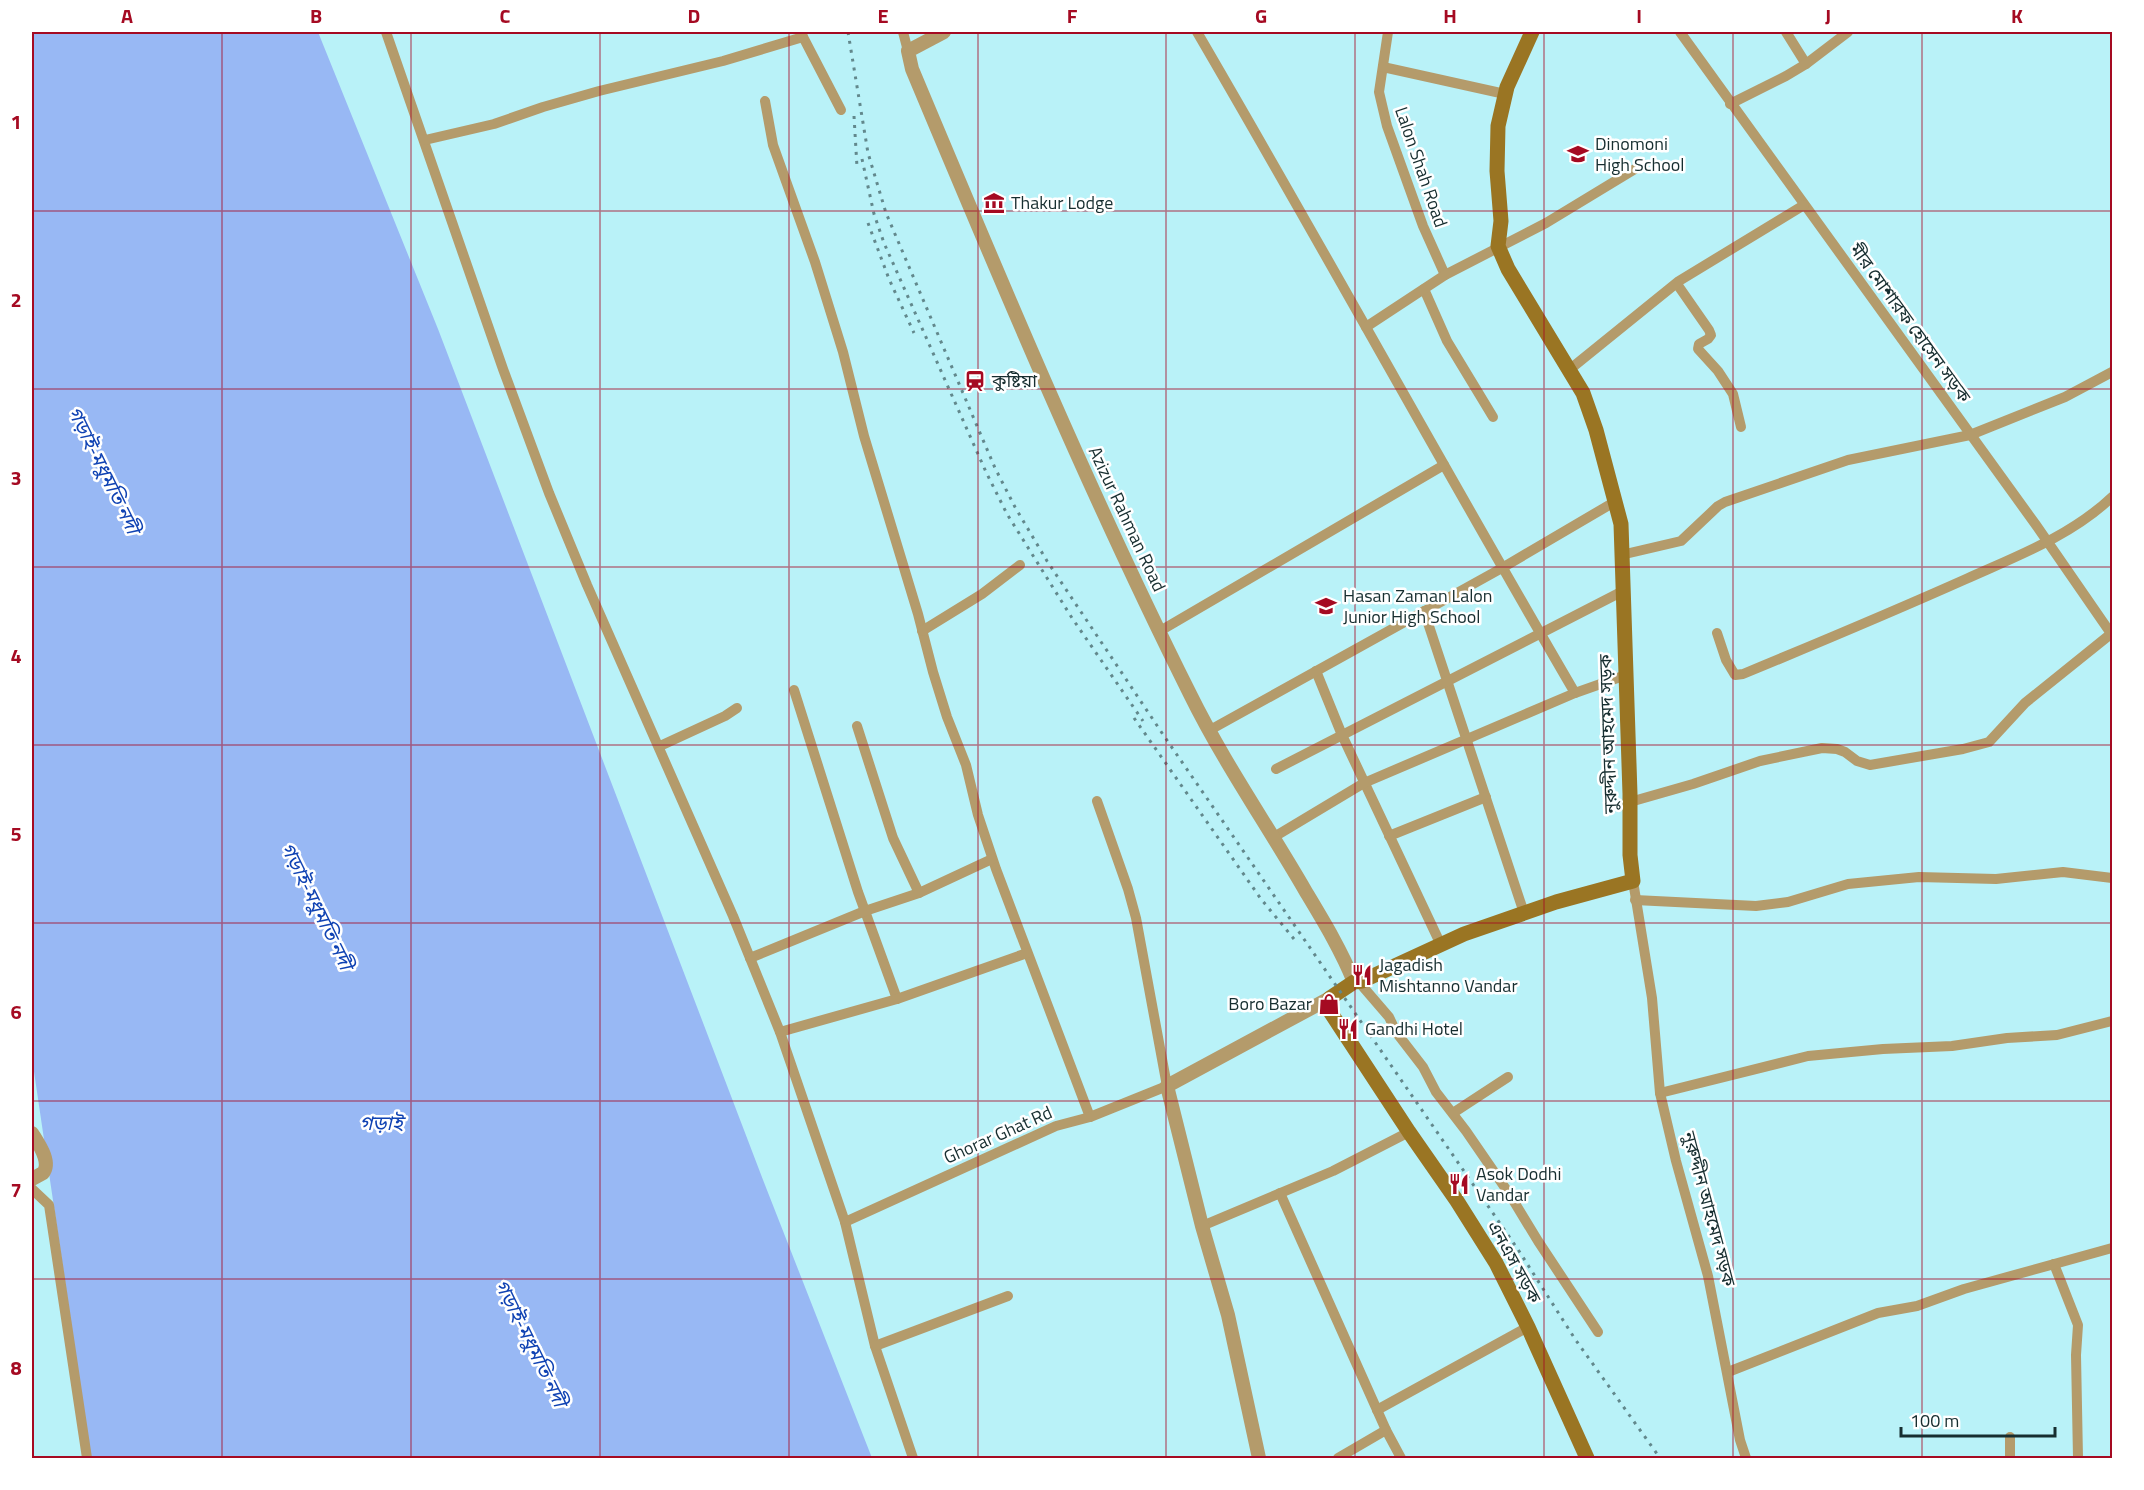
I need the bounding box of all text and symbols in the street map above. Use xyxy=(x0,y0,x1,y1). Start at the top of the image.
text: A xyxy=(121,0,133,31)
text: B xyxy=(310,0,322,31)
text: C xyxy=(500,0,511,31)
text: D xyxy=(688,0,700,31)
text: E xyxy=(877,0,889,31)
text: F xyxy=(1067,0,1078,31)
text: G xyxy=(1255,0,1267,31)
text: H xyxy=(1443,0,1457,31)
text: I xyxy=(1636,0,1642,31)
text: J xyxy=(1825,0,1831,31)
text: K xyxy=(2011,0,2023,31)
street label: Lalon Shah Road xyxy=(1388,103,1455,231)
text: 1 xyxy=(10,106,22,137)
place label: Dinomoni High School xyxy=(1595,130,1684,178)
school or university icon: Dinomoni High School xyxy=(1566,142,1590,166)
place label: Thakur Lodge xyxy=(1011,189,1113,216)
museum icon: Thakur Lodge xyxy=(982,191,1006,215)
street label: মীর মোশারফ হোসেন সড়ক xyxy=(1843,237,1978,408)
text: 2 xyxy=(10,284,22,315)
place label: কুষ্টিয়া xyxy=(991,367,1037,394)
station icon: কুষ্টিয়া xyxy=(963,369,987,393)
water label: গড়াই-মধুমতি নদী xyxy=(60,401,150,542)
street label: Azizur Rahman Road xyxy=(1082,442,1173,596)
text: 3 xyxy=(10,462,22,493)
place label: Hasan Zaman Lalon Junior High School xyxy=(1343,582,1493,630)
school or university icon: Hasan Zaman Lalon Junior High School xyxy=(1314,594,1338,618)
text: 4 xyxy=(10,640,22,671)
street label: নুরুদ্দীন আহমেদ সড়ক xyxy=(1591,653,1624,815)
text: 5 xyxy=(10,818,22,849)
water label: গড়াই-মধুমতি নদী xyxy=(273,837,363,978)
place label: Jagadish Mishtanno Vandar xyxy=(1379,951,1518,999)
restaurant icon: Jagadish Mishtanno Vandar xyxy=(1350,963,1374,987)
place label: Boro Bazar xyxy=(1228,990,1312,1017)
shop icon: Boro Bazar xyxy=(1317,992,1341,1016)
text: 6 xyxy=(10,996,22,1027)
place label: Gandhi Hotel xyxy=(1365,1015,1463,1042)
restaurant icon: Gandhi Hotel xyxy=(1336,1017,1360,1041)
street label: Ghorar Ghat Rd xyxy=(939,1099,1056,1171)
water label: গড়াই xyxy=(359,1107,406,1138)
street label: নুরুদ্দীন আহমেদ সড়ক xyxy=(1676,1127,1743,1290)
place label: Asok Dodhi Vandar xyxy=(1476,1160,1561,1208)
restaurant icon: Asok Dodhi Vandar xyxy=(1447,1172,1471,1196)
text: 7 xyxy=(10,1174,22,1205)
street label: এনএস সড়ক xyxy=(1481,1215,1549,1308)
water label: গড়াই-মধুমতি নদী xyxy=(487,1274,577,1415)
text: 8 xyxy=(10,1352,22,1383)
scale bar xyxy=(1901,1400,2056,1438)
text: 100 m xyxy=(1910,1407,1959,1434)

